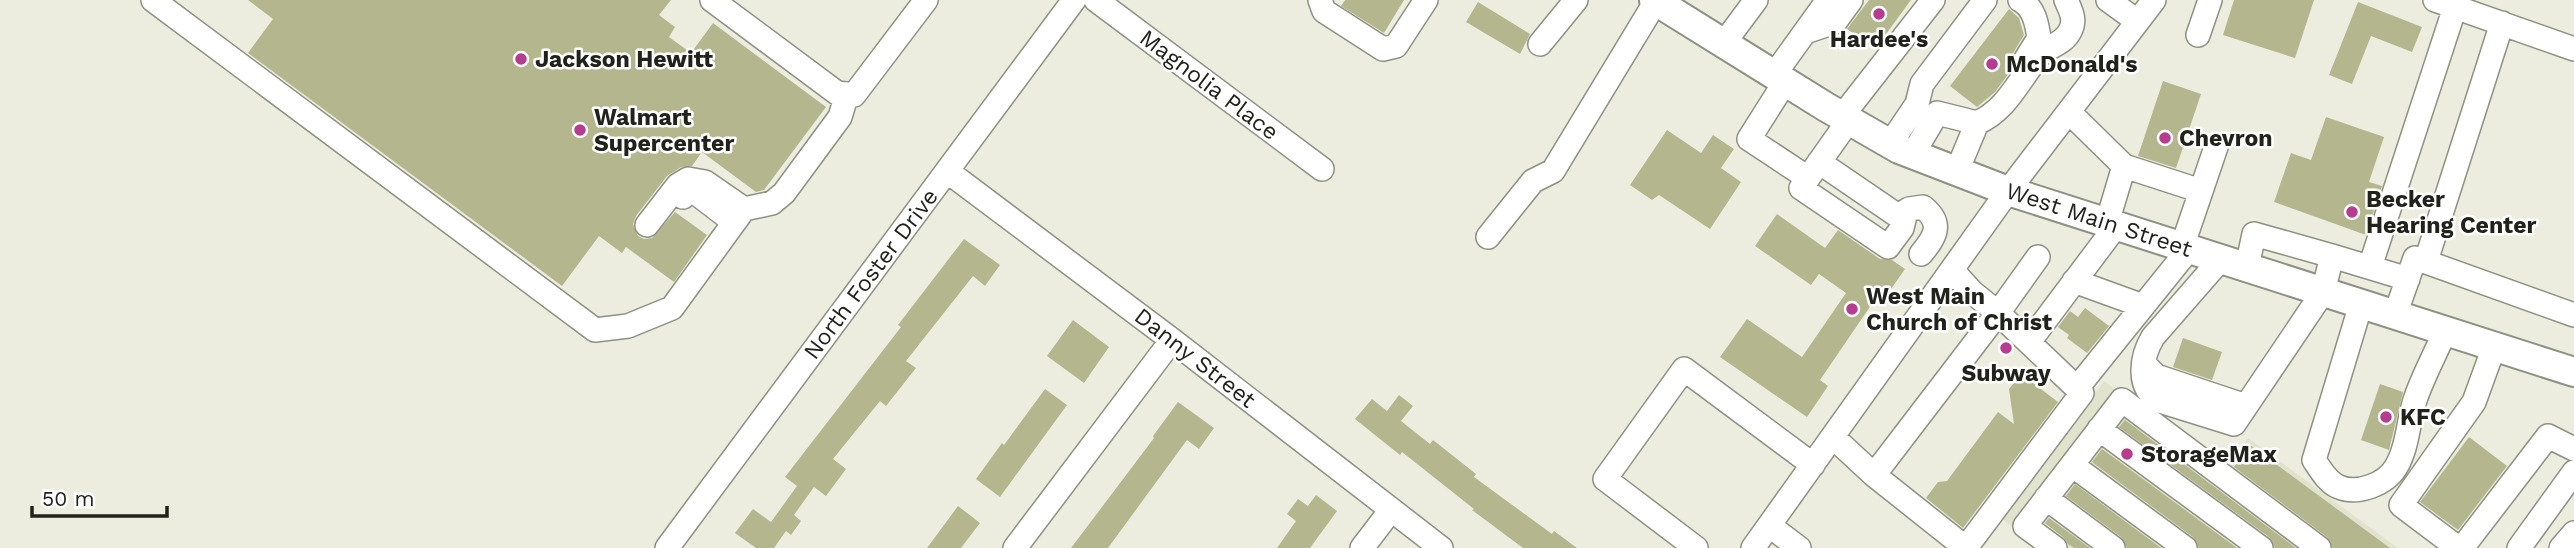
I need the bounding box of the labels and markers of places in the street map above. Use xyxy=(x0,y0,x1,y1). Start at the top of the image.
marker: Hardee's xyxy=(1871,6,1887,22)
place label: Hardee's xyxy=(1830,26,1928,53)
place label: Jackson Hewitt xyxy=(535,46,713,73)
marker: Jackson Hewitt xyxy=(513,51,529,67)
place label: McDonald's xyxy=(2006,51,2138,78)
marker: McDonald's xyxy=(1984,56,2000,72)
place label: Walmart Supercenter xyxy=(594,104,734,157)
marker: Walmart Supercenter xyxy=(572,122,588,138)
place label: Chevron xyxy=(2179,125,2273,152)
marker: Chevron xyxy=(2157,130,2173,146)
place label: Becker Hearing Center xyxy=(2366,186,2536,239)
marker: Becker Hearing Center xyxy=(2344,204,2360,220)
place label: West Main Church of Christ xyxy=(1866,283,2052,336)
marker: West Main Church of Christ xyxy=(1844,301,1860,317)
marker: Subway xyxy=(1998,340,2014,356)
place label: Subway xyxy=(1961,360,2051,387)
place label: KFC xyxy=(2400,404,2446,431)
marker: KFC xyxy=(2378,409,2394,425)
place label: StorageMax xyxy=(2141,441,2277,468)
marker: StorageMax xyxy=(2119,446,2135,462)

